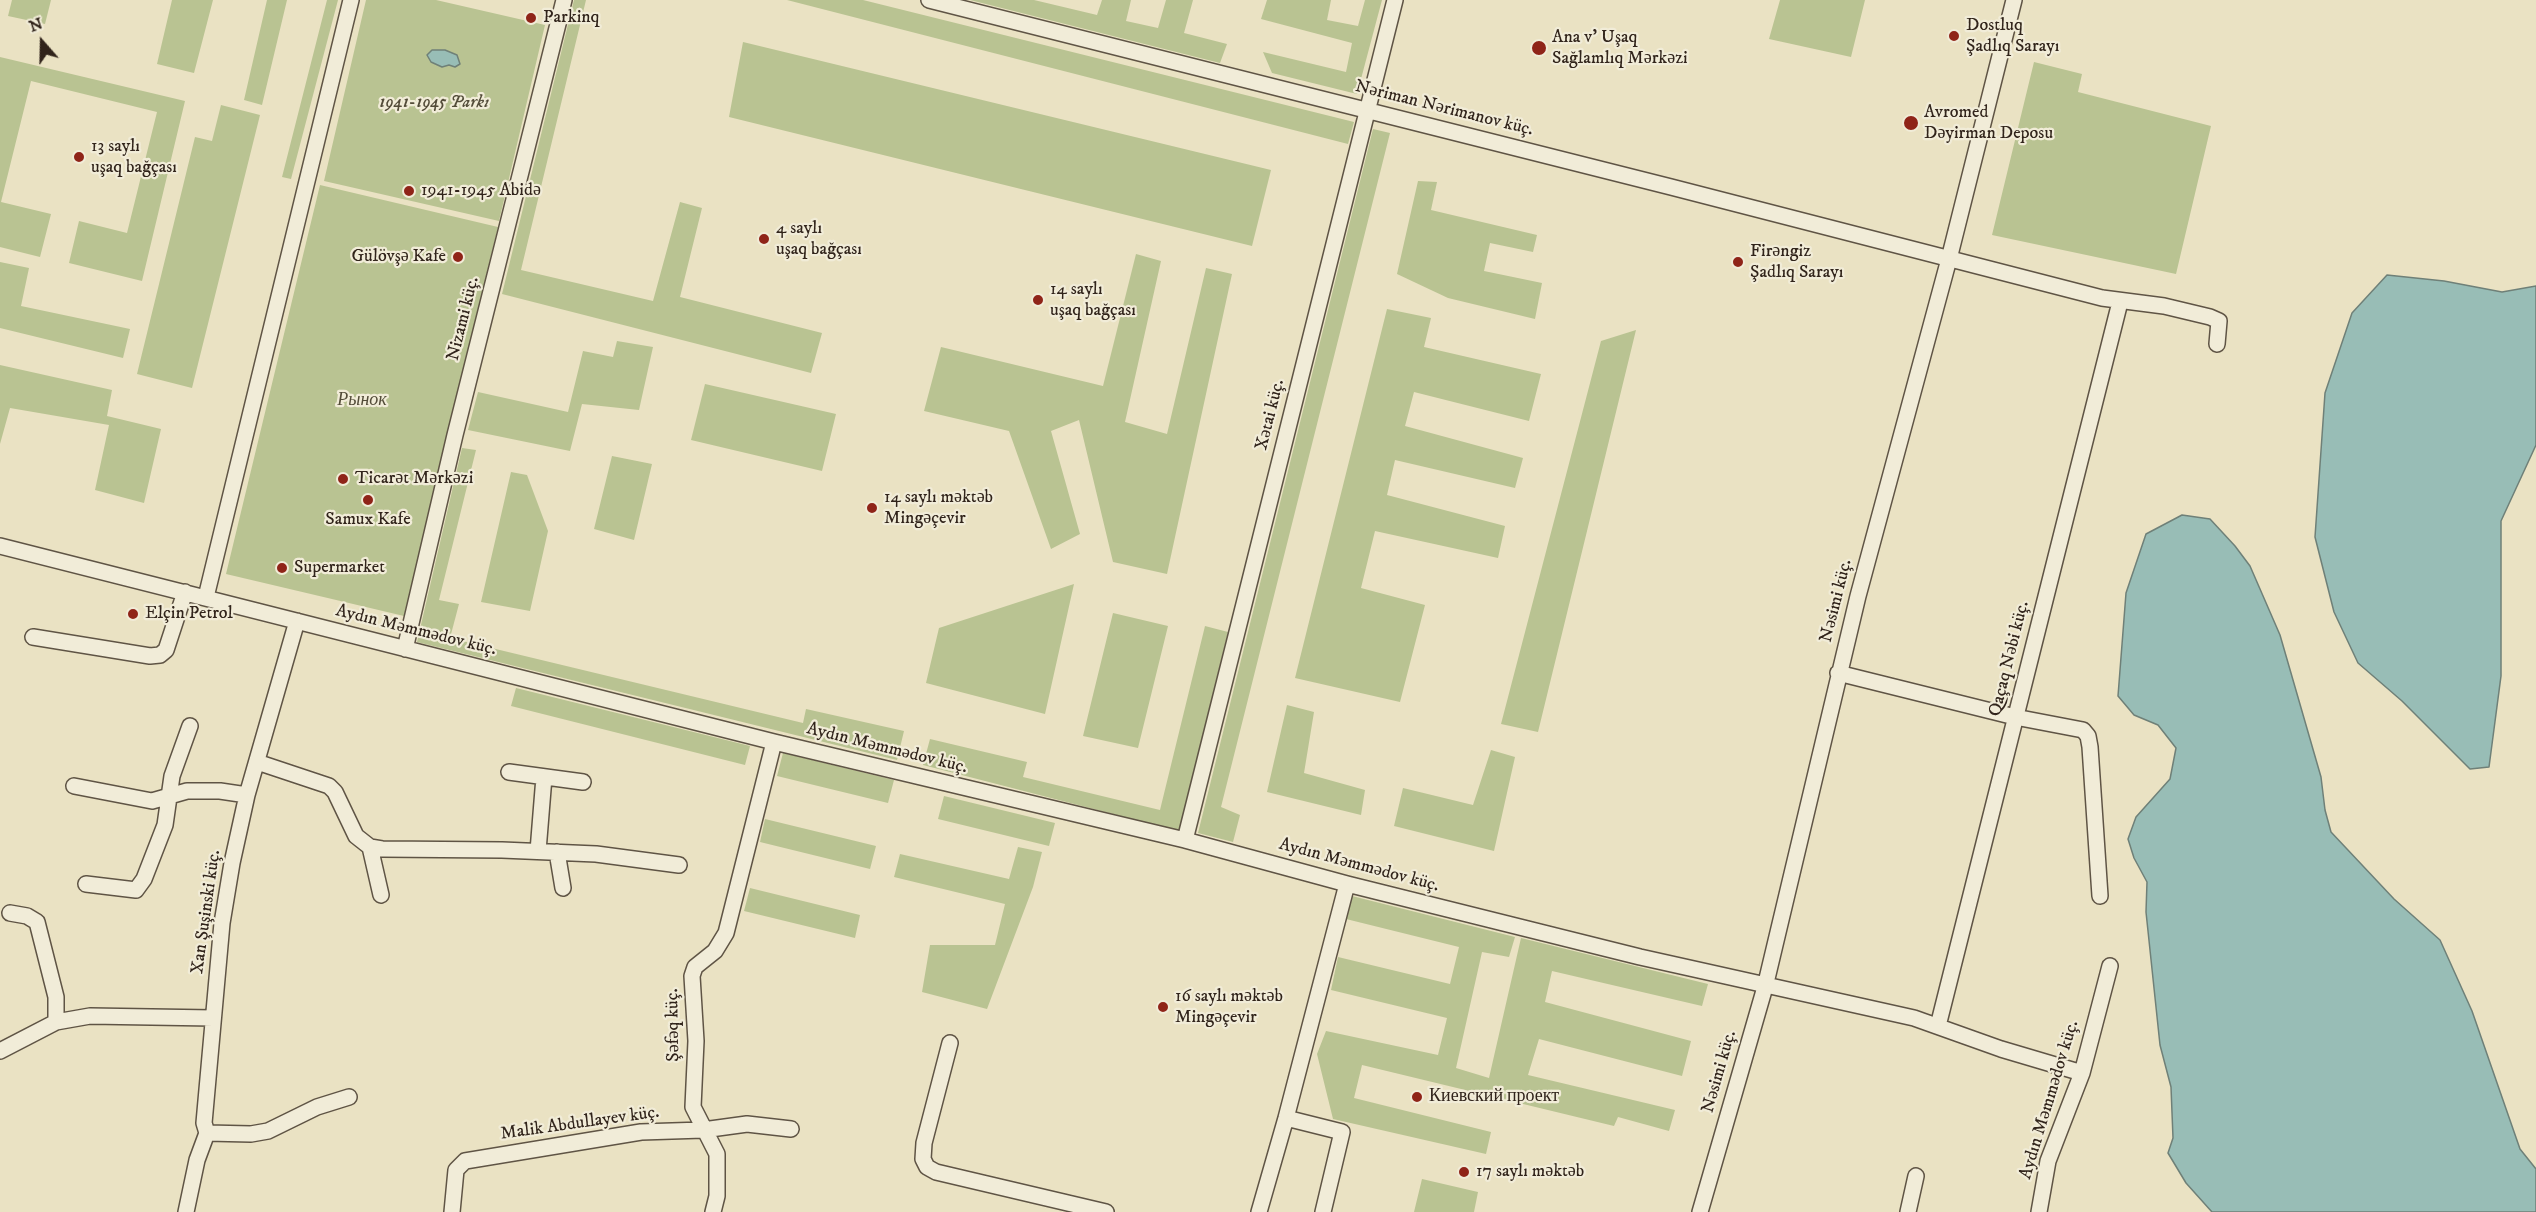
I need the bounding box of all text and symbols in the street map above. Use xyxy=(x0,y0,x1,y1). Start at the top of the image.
place label: Parkinq xyxy=(543,7,600,29)
marker: Parkinq xyxy=(524,11,538,25)
north arrow xyxy=(12,12,72,72)
text: N xyxy=(26,13,45,37)
place label: Dostluq Şadlıq Sarayı xyxy=(1966,15,2059,57)
place label: Ana v' Uşaq Sağlamlıq Mərkəzi xyxy=(1552,27,1688,70)
marker: Dostluq Şadlıq Sarayı xyxy=(1947,29,1961,43)
marker: Ana v' Uşaq Sağlamlıq Mərkəzi xyxy=(1530,39,1548,57)
street label: Nəriman Nərimanov küç. xyxy=(1352,76,1536,142)
park label: 1941-1945 Parkı xyxy=(379,92,489,114)
place label: Avromed Dəyirman Deposu xyxy=(1924,102,2053,144)
marker: Avromed Dəyirman Deposu xyxy=(1902,114,1920,132)
place label: 13 saylı uşaq bağçası xyxy=(91,136,177,178)
marker: 13 saylı uşaq bağçası xyxy=(72,150,86,164)
place label: 1941-1945 Abidə xyxy=(421,180,541,202)
marker: 1941-1945 Abidə xyxy=(402,184,416,198)
place label: 4 saylı uşaq bağçası xyxy=(776,218,862,260)
marker: 4 saylı uşaq bağçası xyxy=(757,232,771,246)
place label: Firəngiz Şadlıq Sarayı xyxy=(1750,241,1843,284)
place label: Gülövşə Kafe xyxy=(351,246,446,268)
marker: Gülövşə Kafe xyxy=(451,250,465,264)
marker: Firəngiz Şadlıq Sarayı xyxy=(1731,255,1745,269)
street label: Nizami küç. xyxy=(443,275,485,363)
place label: 14 saylı uşaq bağçası xyxy=(1050,279,1136,322)
marker: 14 saylı uşaq bağçası xyxy=(1031,293,1045,307)
street label: Xətai küç. xyxy=(1252,377,1290,453)
park label: Рынок xyxy=(337,390,387,412)
place label: Ticarət Mərkəzi xyxy=(355,468,473,490)
marker: Ticarət Mərkəzi xyxy=(336,472,350,486)
place label: 14 saylı məktəb Mingəçevir xyxy=(884,487,993,530)
marker: Samux Kafe xyxy=(361,493,375,507)
marker: 14 saylı məktəb Mingəçevir xyxy=(865,501,879,515)
place label: Samux Kafe xyxy=(325,509,411,531)
place label: Supermarket xyxy=(294,557,385,579)
street label: Nəsimi küç. xyxy=(1816,557,1858,645)
marker: Supermarket xyxy=(275,561,289,575)
street label: Qaçaq Nəbi küç. xyxy=(1985,599,2035,719)
street label: Aydın Məmmədov küç. xyxy=(333,601,499,661)
place label: Elçin Petrol xyxy=(145,603,233,625)
marker: Elçin Petrol xyxy=(126,607,140,621)
street label: Aydın Məmmədov küç. xyxy=(804,719,970,779)
street label: Aydın Məmmədov küç. xyxy=(1277,834,1441,898)
street label: Xan Şuşinski küç. xyxy=(188,849,226,975)
place label: 16 saylı məktəb Mingəçevir xyxy=(1175,986,1283,1028)
street label: Şəfəq küç. xyxy=(663,988,685,1062)
marker: 16 saylı məktəb Mingəçevir xyxy=(1156,1000,1170,1014)
street label: Aydın Məmmədov küç. xyxy=(2016,1018,2084,1182)
street label: Nəsimi küç. xyxy=(1698,1028,1742,1116)
place label: Киевский проект xyxy=(1429,1086,1559,1108)
marker: Киевский проект xyxy=(1410,1090,1424,1104)
street label: Malik Abdullayev küç. xyxy=(499,1102,661,1146)
place label: 17 saylı məktəb xyxy=(1476,1161,1584,1183)
marker: 17 saylı məktəb xyxy=(1457,1165,1471,1179)

